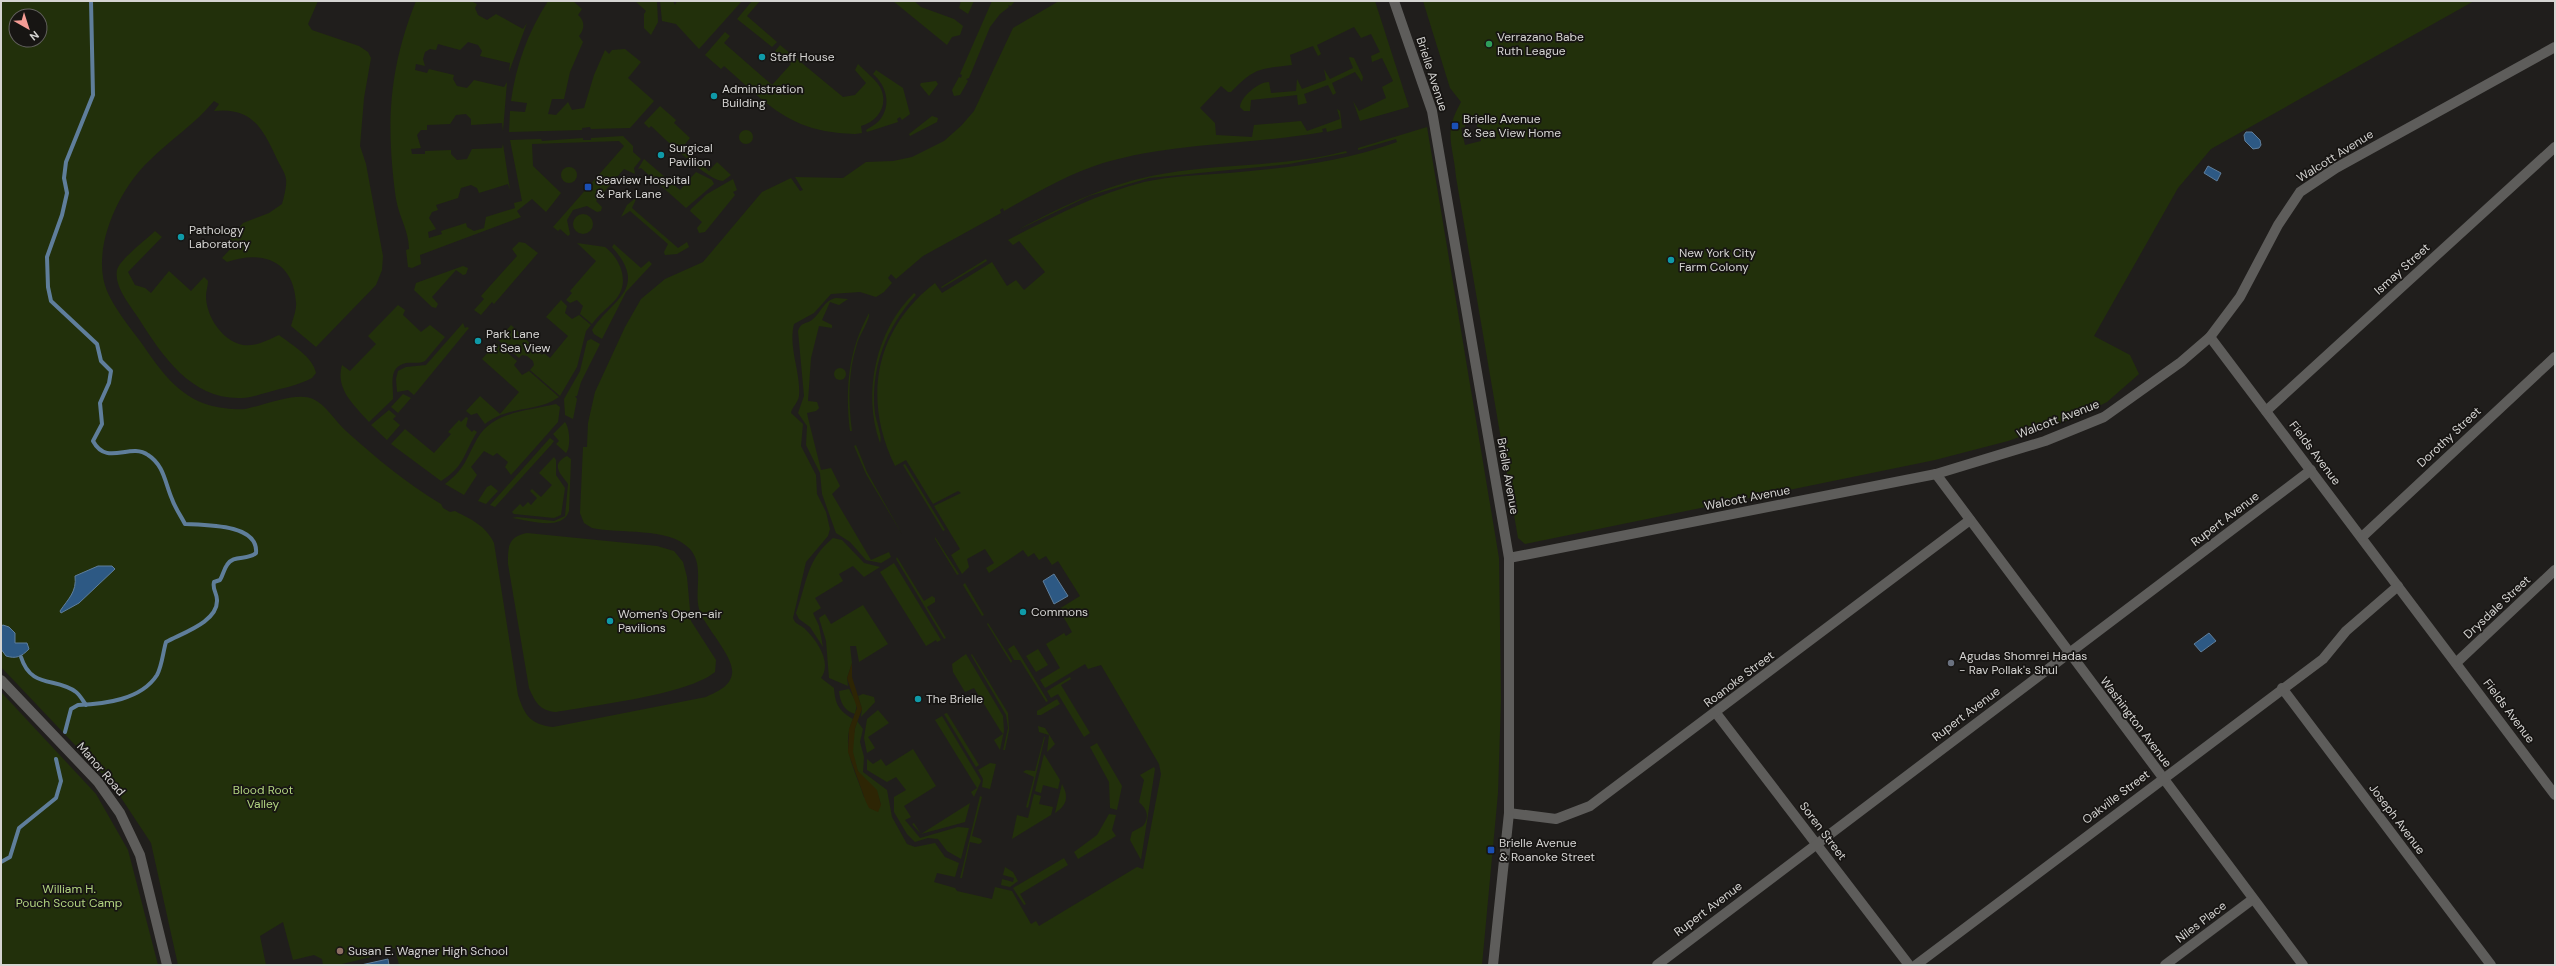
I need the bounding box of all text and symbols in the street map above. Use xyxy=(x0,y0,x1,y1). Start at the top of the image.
north arrow xyxy=(8,8,48,48)
text: N xyxy=(27,28,42,44)
place label: Verrazano Babe Ruth League xyxy=(1497,29,1584,59)
street label: Brielle Avenue xyxy=(1412,35,1452,114)
marker: Verrazano Babe Ruth League xyxy=(1484,39,1494,49)
place label: Staff House xyxy=(770,49,835,65)
marker: Staff House xyxy=(757,52,767,62)
place label: Administration Building xyxy=(722,81,803,111)
marker: Administration Building xyxy=(709,91,719,101)
place label: Brielle Avenue & Sea View Home xyxy=(1463,111,1561,141)
marker: Brielle Avenue & Sea View Home xyxy=(1450,121,1460,131)
street label: Walcott Avenue xyxy=(2294,126,2376,186)
place label: Surgical Pavilion xyxy=(669,140,713,170)
marker: Surgical Pavilion xyxy=(656,150,666,160)
place label: Seaview Hospital & Park Lane xyxy=(596,172,690,202)
marker: Seaview Hospital & Park Lane xyxy=(583,182,593,192)
place label: Pathology Laboratory xyxy=(189,222,250,252)
marker: Pathology Laboratory xyxy=(176,232,186,242)
street label: Ismay Street xyxy=(2371,240,2433,298)
place label: New York City Farm Colony xyxy=(1679,245,1756,275)
marker: New York City Farm Colony xyxy=(1666,255,1676,265)
place label: Park Lane at Sea View xyxy=(486,326,550,356)
marker: Park Lane at Sea View xyxy=(473,336,483,346)
street label: Walcott Avenue xyxy=(2014,396,2102,442)
street label: Dorothy Street xyxy=(2414,403,2485,471)
street label: Fields Avenue xyxy=(2286,418,2344,488)
street label: Brielle Avenue xyxy=(1493,436,1523,516)
street label: Walcott Avenue xyxy=(1703,482,1792,514)
street label: Rupert Avenue xyxy=(2188,488,2262,550)
street label: Drysdale Street xyxy=(2460,572,2534,642)
place label: Commons xyxy=(1031,604,1088,620)
place label: Women's Open-air Pavilions xyxy=(618,606,722,636)
marker: Commons xyxy=(1018,607,1028,617)
marker: Women's Open-air Pavilions xyxy=(605,616,615,626)
street label: Roanoke Street xyxy=(1701,647,1778,711)
place label: Agudas Shomrei Hadas - Rav Pollak's Shul xyxy=(1959,648,2087,678)
marker: Agudas Shomrei Hadas - Rav Pollak's Shul xyxy=(1946,658,1956,668)
street label: Washington Avenue xyxy=(2097,673,2175,771)
street label: Fields Avenue xyxy=(2480,676,2538,746)
street label: Rupert Avenue xyxy=(1929,683,2003,745)
place label: The Brielle xyxy=(926,691,983,707)
marker: The Brielle xyxy=(913,694,923,704)
street label: Manor Road xyxy=(73,739,129,799)
street label: Oakville Street xyxy=(2079,766,2153,828)
street label: Joseph Avenue xyxy=(2365,780,2429,858)
park label: Blood Root Valley xyxy=(233,782,293,812)
street label: Soren Street xyxy=(1796,799,1850,864)
place label: Brielle Avenue & Roanoke Street xyxy=(1499,835,1595,865)
marker: Brielle Avenue & Roanoke Street xyxy=(1486,845,1496,855)
street label: Rupert Avenue xyxy=(1671,878,1745,940)
park label: William H. Pouch Scout Camp xyxy=(16,881,122,911)
street label: Niles Place xyxy=(2172,898,2230,946)
place label: Susan E. Wagner High School xyxy=(348,943,508,959)
marker: Susan E. Wagner High School xyxy=(335,946,345,956)

